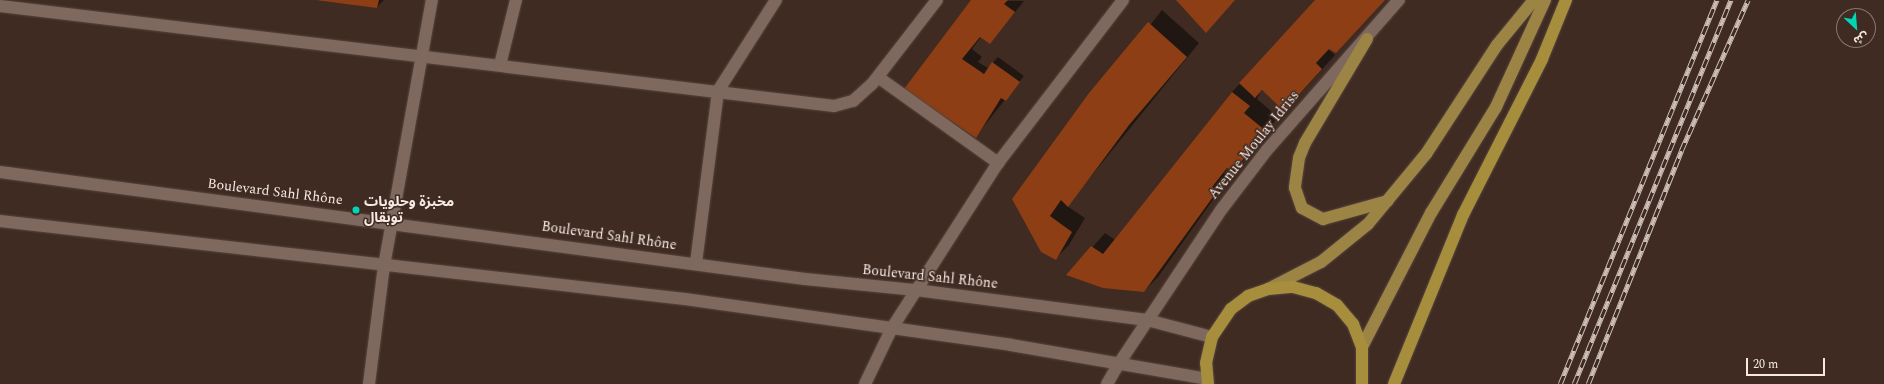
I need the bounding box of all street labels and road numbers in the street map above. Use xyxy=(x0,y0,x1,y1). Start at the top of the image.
street label: Avenue Moulay Idriss xyxy=(1205,87,1303,203)
street label: Boulevard Sahl Rhône xyxy=(206,175,344,209)
street label: Boulevard Sahl Rhône xyxy=(540,218,678,254)
street label: Boulevard Sahl Rhône xyxy=(861,262,999,292)

